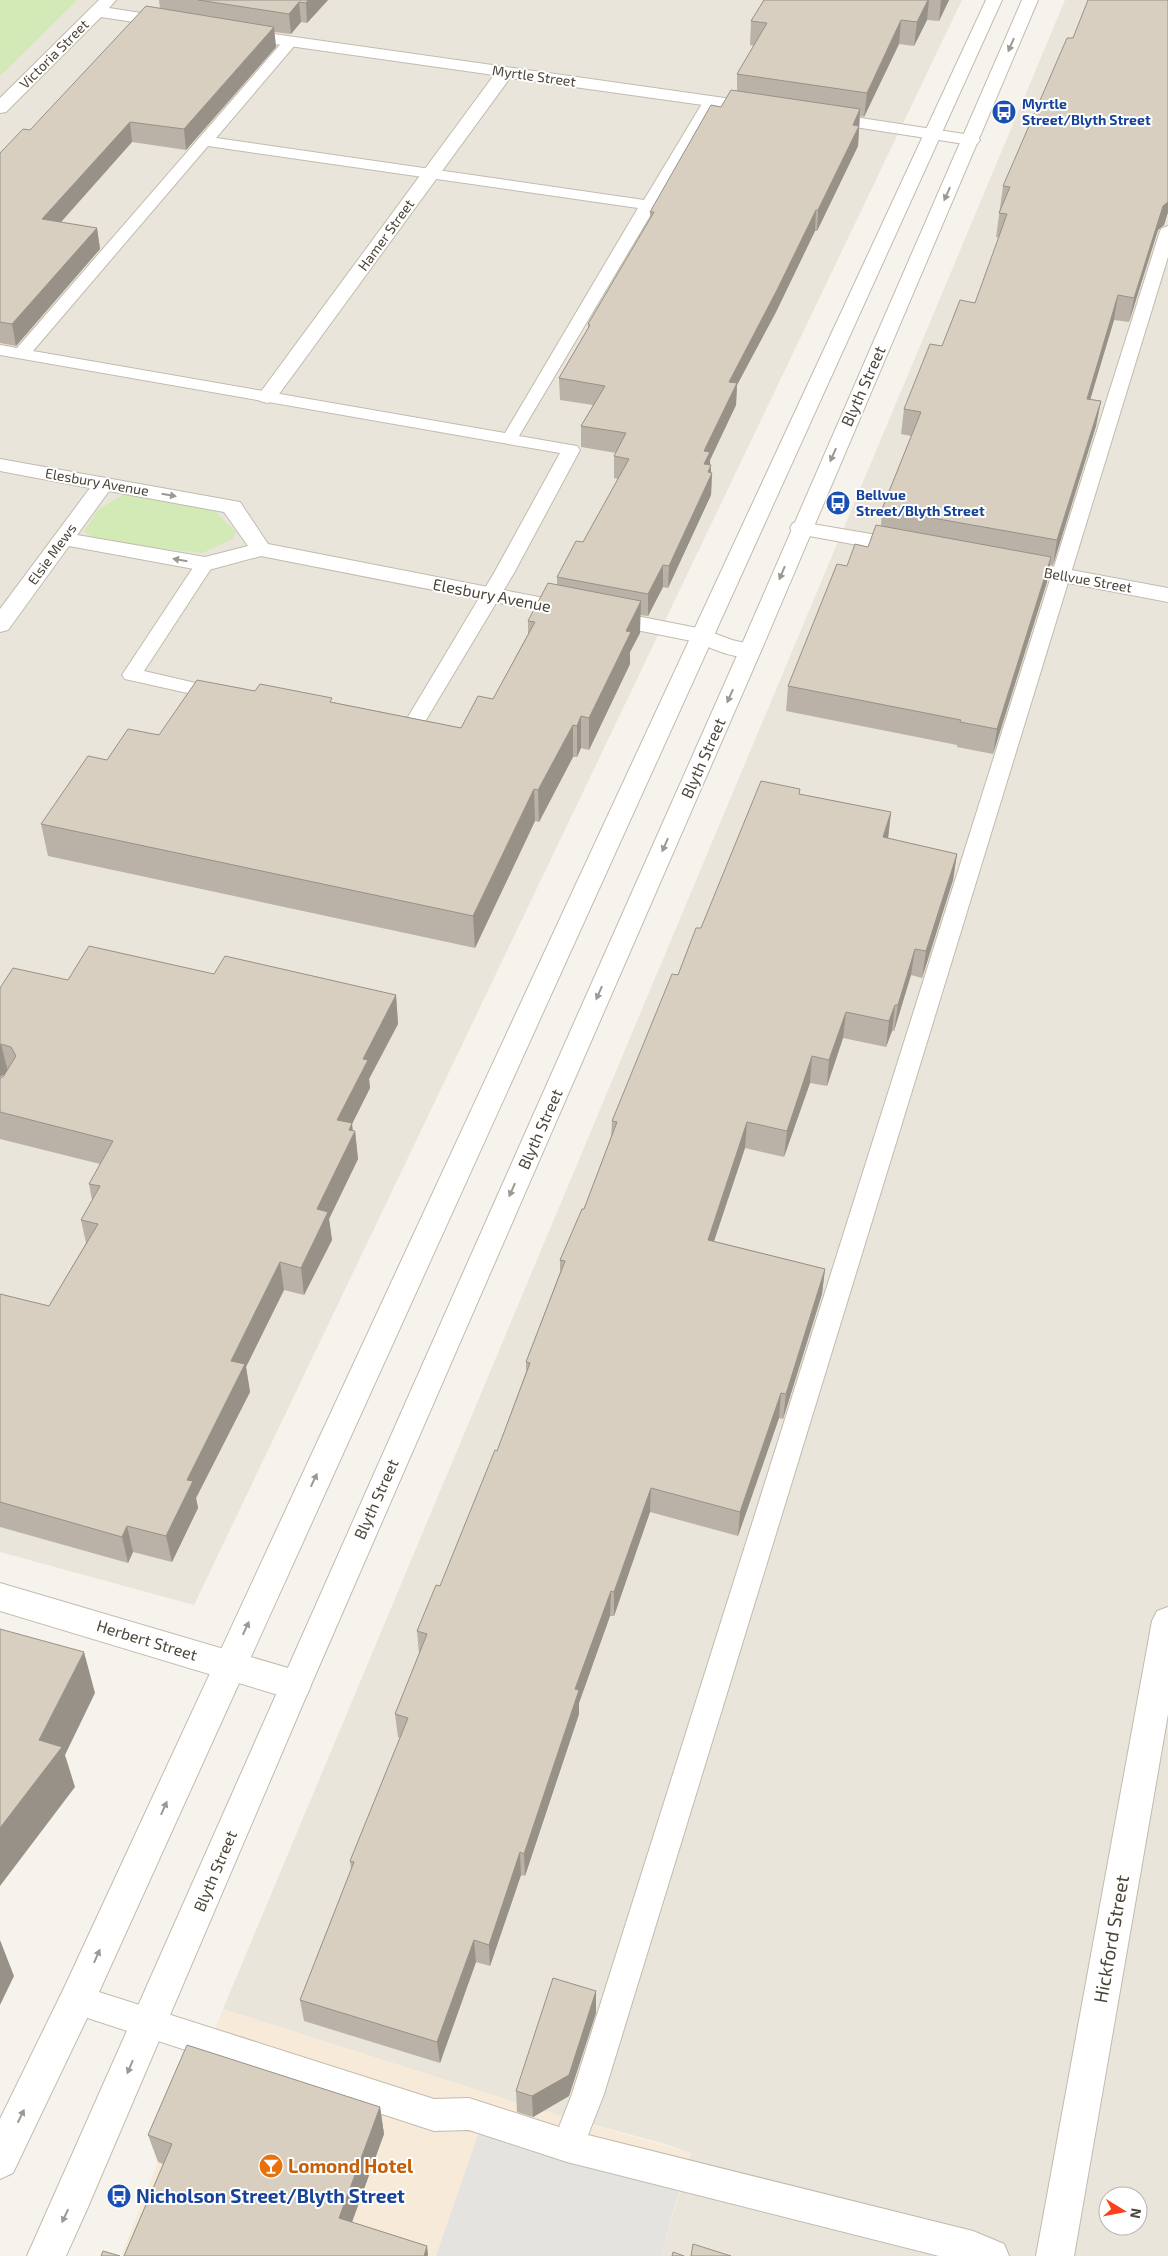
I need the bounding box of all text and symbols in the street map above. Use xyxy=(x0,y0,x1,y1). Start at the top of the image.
street label: Victoria Street xyxy=(15,15,92,92)
one-way arrow xyxy=(1007,38,1015,52)
street label: Myrtle Street xyxy=(491,61,577,90)
place label: Myrtle Street/Blyth Street xyxy=(1022,95,1151,128)
bus stop icon: Myrtle Street/Blyth Street xyxy=(991,99,1017,125)
one-way arrow xyxy=(943,187,951,201)
street label: Hamer Street xyxy=(354,196,417,274)
street label: Blyth Street xyxy=(836,343,889,429)
one-way arrow xyxy=(829,448,837,462)
street label: Elesbury Avenue xyxy=(44,464,150,499)
place label: Bellvue Street/Blyth Street xyxy=(856,486,985,519)
bus stop icon: Bellvue Street/Blyth Street xyxy=(825,490,851,516)
one-way arrow xyxy=(161,491,177,499)
street label: Elsie Mews xyxy=(24,520,80,588)
one-way arrow xyxy=(172,556,188,564)
street label: Bellvue Street xyxy=(1043,563,1133,596)
one-way arrow xyxy=(778,566,786,580)
street label: Elesbury Avenue xyxy=(431,574,553,615)
one-way arrow xyxy=(726,689,734,703)
street label: Blyth Street xyxy=(676,715,729,801)
one-way arrow xyxy=(660,838,668,852)
one-way arrow xyxy=(595,986,603,1000)
street label: Blyth Street xyxy=(513,1086,566,1172)
one-way arrow xyxy=(508,1183,516,1197)
street label: Blyth Street xyxy=(349,1456,402,1542)
one-way arrow xyxy=(311,1473,319,1487)
street label: Herbert Street xyxy=(95,1615,200,1664)
one-way arrow xyxy=(243,1621,251,1635)
one-way arrow xyxy=(161,1801,169,1815)
street label: Blyth Street xyxy=(189,1827,240,1914)
street label: Hickford Street xyxy=(1088,1873,1133,2005)
one-way arrow xyxy=(93,1949,101,1963)
one-way arrow xyxy=(125,2060,133,2074)
one-way arrow xyxy=(17,2109,25,2123)
bar icon: Lomond Hotel xyxy=(258,2153,284,2179)
place label: Lomond Hotel xyxy=(288,2154,414,2177)
bus stop icon: Nicholson Street/Blyth Street xyxy=(106,2183,132,2209)
place label: Nicholson Street/Blyth Street xyxy=(136,2184,405,2208)
north arrow xyxy=(1098,2186,1148,2236)
text: N xyxy=(1127,2207,1146,2220)
one-way arrow xyxy=(61,2209,69,2223)

